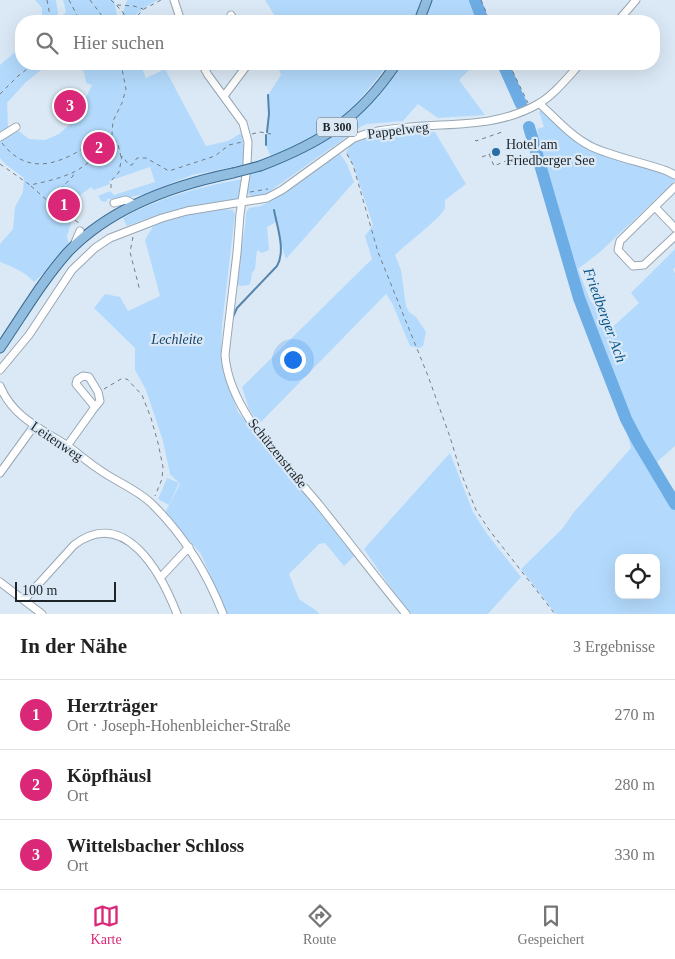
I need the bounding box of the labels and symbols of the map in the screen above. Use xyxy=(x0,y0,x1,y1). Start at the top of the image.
pin: 3 xyxy=(54,87,86,125)
road number: B 300 xyxy=(317,118,357,136)
street label: Pappelweg xyxy=(367,119,429,142)
pin: 2 xyxy=(83,129,115,167)
place label: Hotel am Friedberger See xyxy=(506,137,595,168)
marker: Hotel am Friedberger See xyxy=(490,146,502,158)
pin: 1 xyxy=(48,186,80,224)
water label: Friedberger Ach xyxy=(580,265,630,365)
park label: Lechleite xyxy=(150,332,203,347)
your location xyxy=(280,347,306,373)
street label: Schützenstraße xyxy=(245,416,310,491)
street label: Leitenweg xyxy=(28,419,85,464)
scale bar xyxy=(15,579,116,602)

